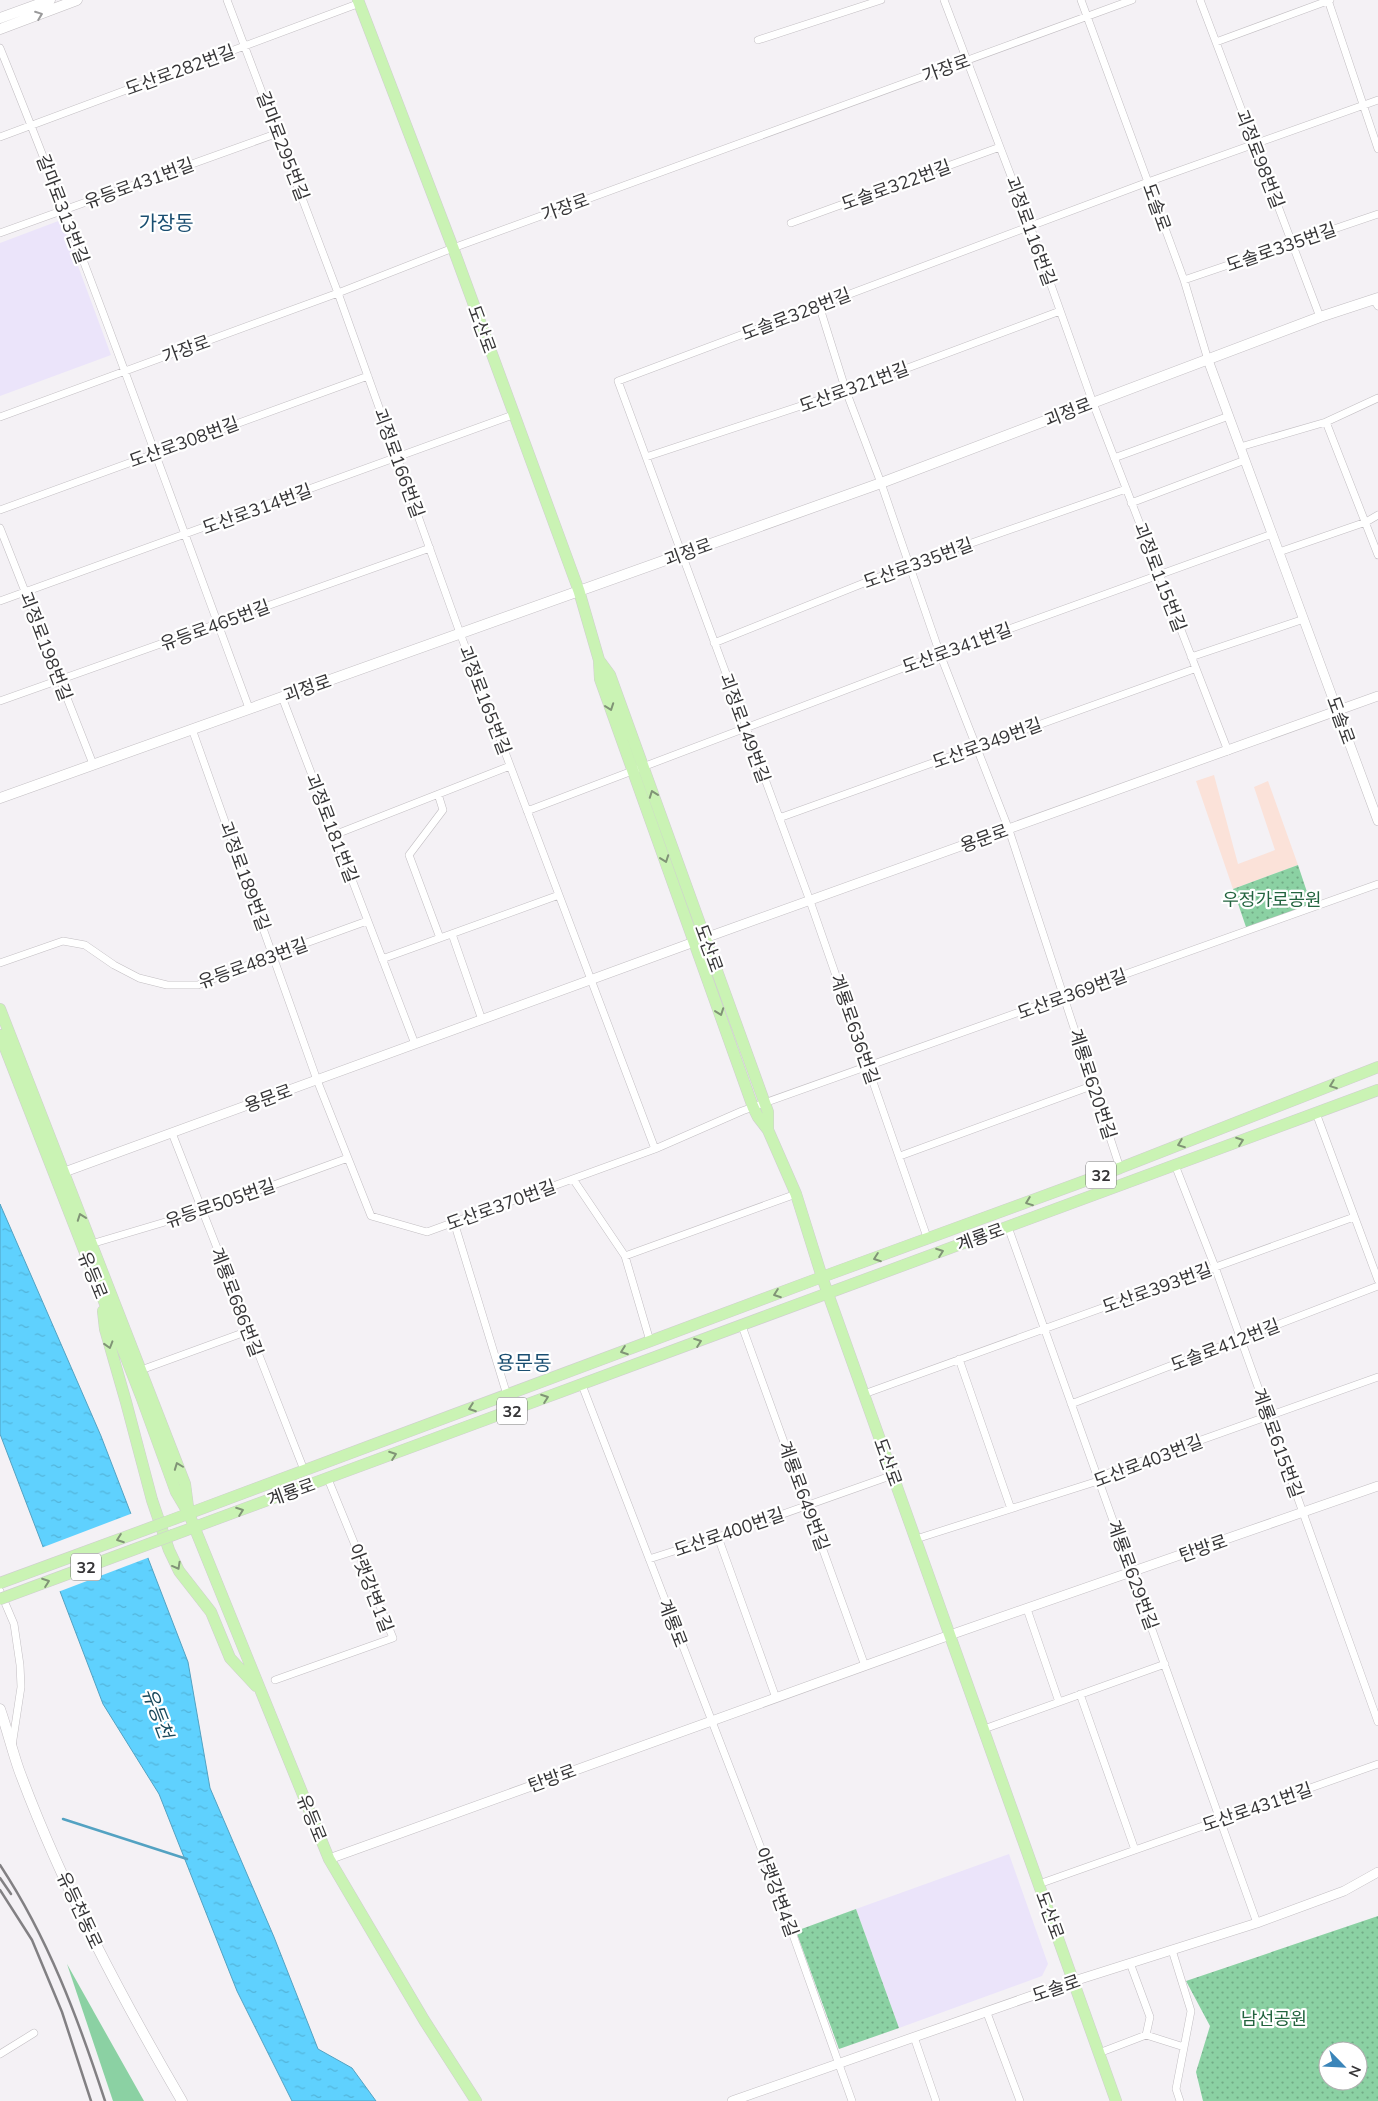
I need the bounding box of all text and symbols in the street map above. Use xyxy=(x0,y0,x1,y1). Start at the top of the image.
one-way arrow xyxy=(34,11,42,21)
street label: 도산로282번길 xyxy=(122,39,238,101)
street label: 가장로 xyxy=(919,49,973,87)
street label: 갈마로295번길 xyxy=(252,88,314,204)
street label: 괴정로98번길 xyxy=(1231,106,1289,212)
street label: 갈마로313번길 xyxy=(32,151,94,267)
street label: 유등로431번길 xyxy=(81,152,197,214)
street label: 도솔로322번길 xyxy=(838,154,954,216)
street label: 괴정로116번길 xyxy=(1000,173,1062,289)
street label: 도솔로 xyxy=(1138,180,1176,234)
street label: 가장로 xyxy=(538,188,592,226)
district label: 가장동 xyxy=(138,210,194,235)
street label: 도솔로335번길 xyxy=(1223,217,1339,277)
street label: 도솔로328번길 xyxy=(738,283,854,345)
street label: 도산로 xyxy=(463,302,501,356)
street label: 가장로 xyxy=(159,330,213,368)
street label: 도산로321번길 xyxy=(796,356,912,418)
street label: 괴정로 xyxy=(1041,392,1095,432)
street label: 괴정로166번길 xyxy=(368,405,430,521)
street label: 도산로308번길 xyxy=(126,411,242,473)
street label: 도산로314번길 xyxy=(199,478,315,540)
street label: 괴정로115번길 xyxy=(1129,519,1191,635)
street label: 도산로335번길 xyxy=(860,532,976,594)
street label: 괴정로 xyxy=(661,533,715,571)
street label: 괴정로198번길 xyxy=(15,588,77,704)
street label: 유등로465번길 xyxy=(157,594,273,656)
street label: 도산로341번길 xyxy=(899,617,1015,679)
street label: 괴정로165번길 xyxy=(454,642,516,758)
street label: 괴정로 xyxy=(280,669,334,707)
street label: 괴정로149번길 xyxy=(714,670,776,786)
street label: 도솔로 xyxy=(1322,693,1360,747)
one-way arrow xyxy=(604,702,614,710)
street label: 도산로349번길 xyxy=(929,712,1045,774)
street label: 괴정로181번길 xyxy=(301,770,363,886)
one-way arrow xyxy=(649,790,659,799)
street label: 괴정로189번길 xyxy=(214,818,276,934)
street label: 용문로 xyxy=(957,819,1011,857)
one-way arrow xyxy=(659,855,669,863)
park label: 우정가로공원 xyxy=(1222,888,1322,911)
street label: 도산로 xyxy=(690,921,728,975)
street label: 유등로483번길 xyxy=(195,932,311,994)
street label: 도산로369번길 xyxy=(1014,963,1130,1025)
street label: 계룡로636번길 xyxy=(825,971,885,1087)
one-way arrow xyxy=(714,1008,724,1016)
street label: 계룡로620번길 xyxy=(1064,1026,1122,1142)
street label: 용문로 xyxy=(241,1079,295,1117)
one-way arrow xyxy=(1329,1079,1337,1089)
one-way arrow xyxy=(1235,1137,1244,1147)
one-way arrow xyxy=(1177,1138,1186,1148)
road number: 32 xyxy=(1086,1162,1116,1188)
street label: 유등로505번길 xyxy=(162,1173,278,1233)
street label: 도산로370번길 xyxy=(443,1174,559,1236)
one-way arrow xyxy=(1026,1196,1034,1206)
one-way arrow xyxy=(77,1214,87,1222)
street label: 계룡로 xyxy=(953,1218,1007,1256)
street label: 계룡로686번길 xyxy=(206,1244,268,1360)
street label: 유등로 xyxy=(73,1248,113,1302)
one-way arrow xyxy=(935,1248,944,1258)
one-way arrow xyxy=(873,1252,882,1262)
street label: 도산로393번길 xyxy=(1099,1257,1215,1319)
one-way arrow xyxy=(773,1288,781,1298)
street label: 도솔로412번길 xyxy=(1167,1314,1283,1376)
one-way arrow xyxy=(693,1338,701,1348)
one-way arrow xyxy=(104,1340,114,1348)
one-way arrow xyxy=(621,1345,629,1355)
district label: 용문동 xyxy=(496,1350,552,1375)
street label: 계룡로615번길 xyxy=(1247,1385,1309,1501)
one-way arrow xyxy=(540,1394,549,1404)
road number: 32 xyxy=(497,1398,527,1424)
one-way arrow xyxy=(468,1402,477,1412)
street label: 도산로403번길 xyxy=(1090,1430,1206,1492)
street label: 도산로 xyxy=(869,1435,907,1489)
street label: 계룡로649번길 xyxy=(773,1438,835,1554)
one-way arrow xyxy=(388,1451,397,1461)
one-way arrow xyxy=(174,1463,184,1471)
street label: 계룡로 xyxy=(264,1473,318,1511)
street label: 도산로400번길 xyxy=(671,1502,787,1562)
one-way arrow xyxy=(236,1507,244,1517)
street label: 계룡로629번길 xyxy=(1102,1517,1164,1633)
street label: 탄방로 xyxy=(1176,1529,1230,1567)
one-way arrow xyxy=(117,1533,125,1543)
street label: 아랫강변1길 xyxy=(343,1540,399,1636)
road number: 32 xyxy=(71,1554,101,1580)
one-way arrow xyxy=(171,1561,181,1570)
one-way arrow xyxy=(41,1578,50,1588)
street label: 계룡로 xyxy=(653,1596,693,1650)
water label: 유등천 xyxy=(137,1684,179,1743)
street label: 탄방로 xyxy=(525,1759,579,1797)
street label: 도산로431번길 xyxy=(1199,1777,1315,1837)
street label: 유등로 xyxy=(292,1791,332,1845)
street label: 아랫강변4길 xyxy=(750,1844,804,1940)
street label: 유등천동로 xyxy=(52,1868,108,1952)
street label: 도산로 xyxy=(1031,1888,1069,1942)
street label: 도솔로 xyxy=(1029,1969,1083,2007)
park label: 남선공원 xyxy=(1241,2007,1307,2030)
north arrow xyxy=(1318,2041,1368,2091)
text: N xyxy=(1345,2063,1365,2080)

